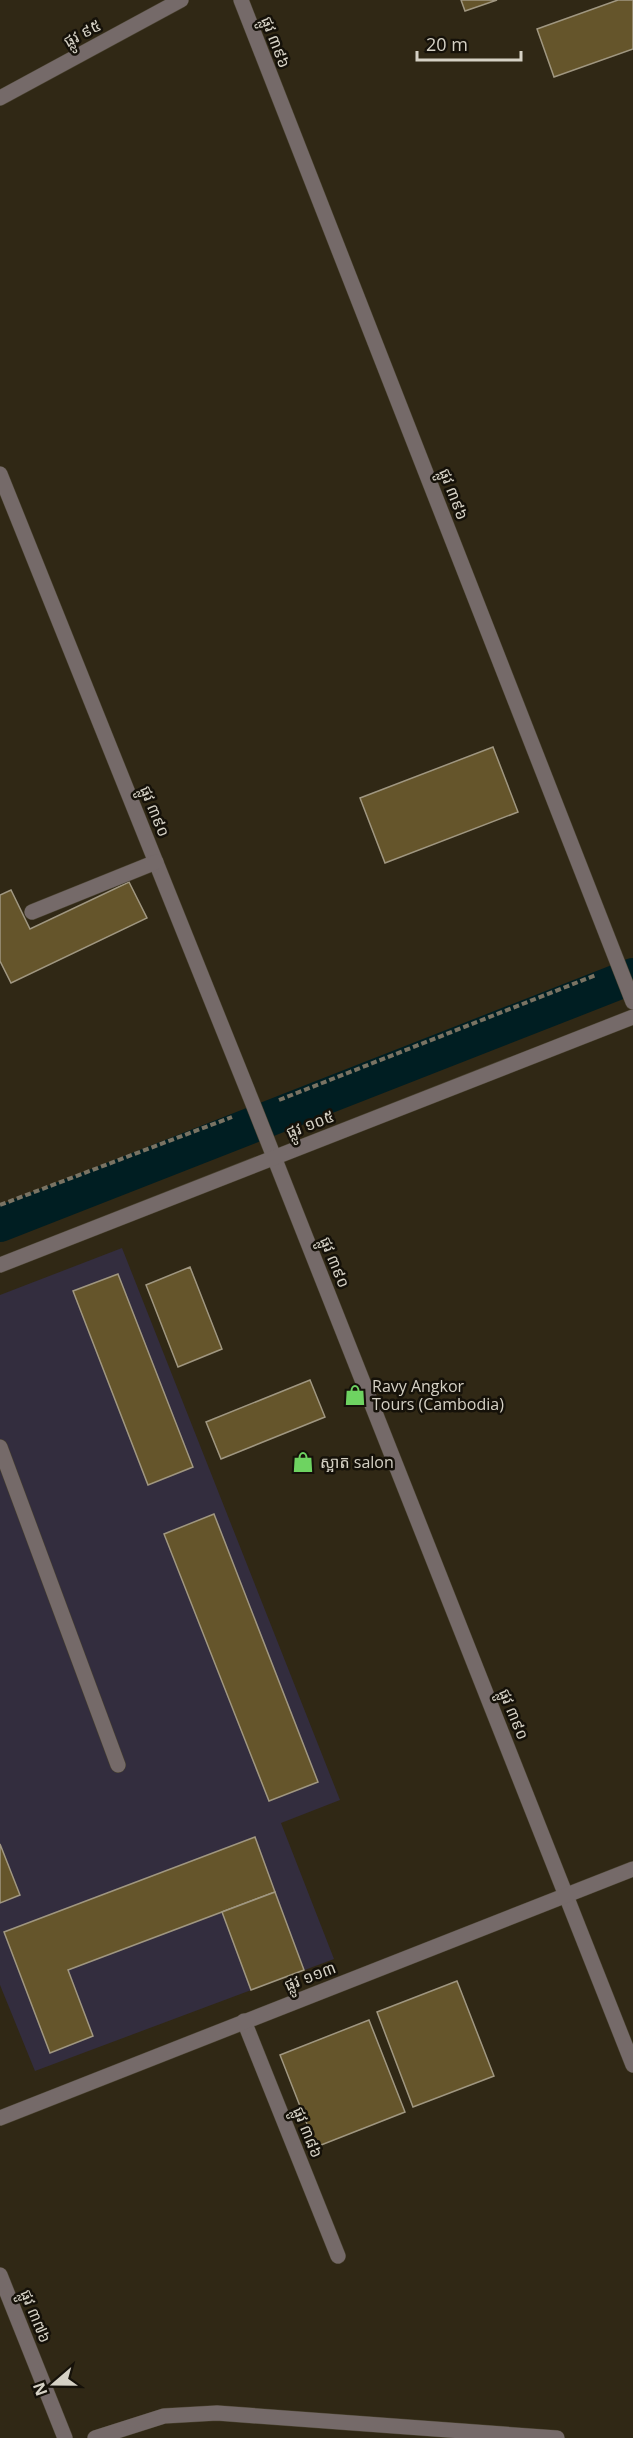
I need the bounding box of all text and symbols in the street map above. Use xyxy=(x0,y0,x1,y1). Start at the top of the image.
street label: ផ្លូវ ៣៩៦ xyxy=(253,13,296,72)
street label: ផ្លូវ ៩៥ xyxy=(59,14,107,55)
scale bar xyxy=(417,24,520,62)
text: 20 m xyxy=(426,32,468,56)
street label: ផ្លូវ ៣៩៦ xyxy=(431,465,474,524)
street label: ផ្លូវ ៣៩០ xyxy=(131,782,175,841)
street label: ផ្លូវ ១០៥ xyxy=(283,1105,339,1147)
street label: ផ្លូវ ៣៩០ xyxy=(311,1233,355,1292)
place label: Ravy Angkor Tours (Cambodia) xyxy=(372,1375,504,1415)
shop icon: Ravy Angkor Tours (Cambodia) xyxy=(343,1383,367,1407)
shop icon: ស្អាត salon xyxy=(291,1450,315,1474)
place label: ស្អាត salon xyxy=(320,1451,394,1473)
street label: ផ្លូវ ៣៩០ xyxy=(490,1685,534,1744)
street label: ផ្លូវ ១១៣ xyxy=(281,1956,340,1999)
street label: ផ្លូវ ៣៨៦ xyxy=(284,2103,328,2162)
street label: ផ្លូវ ៣៧៦ xyxy=(12,2286,57,2347)
north arrow xyxy=(24,2354,84,2414)
text: N xyxy=(27,2379,52,2399)

